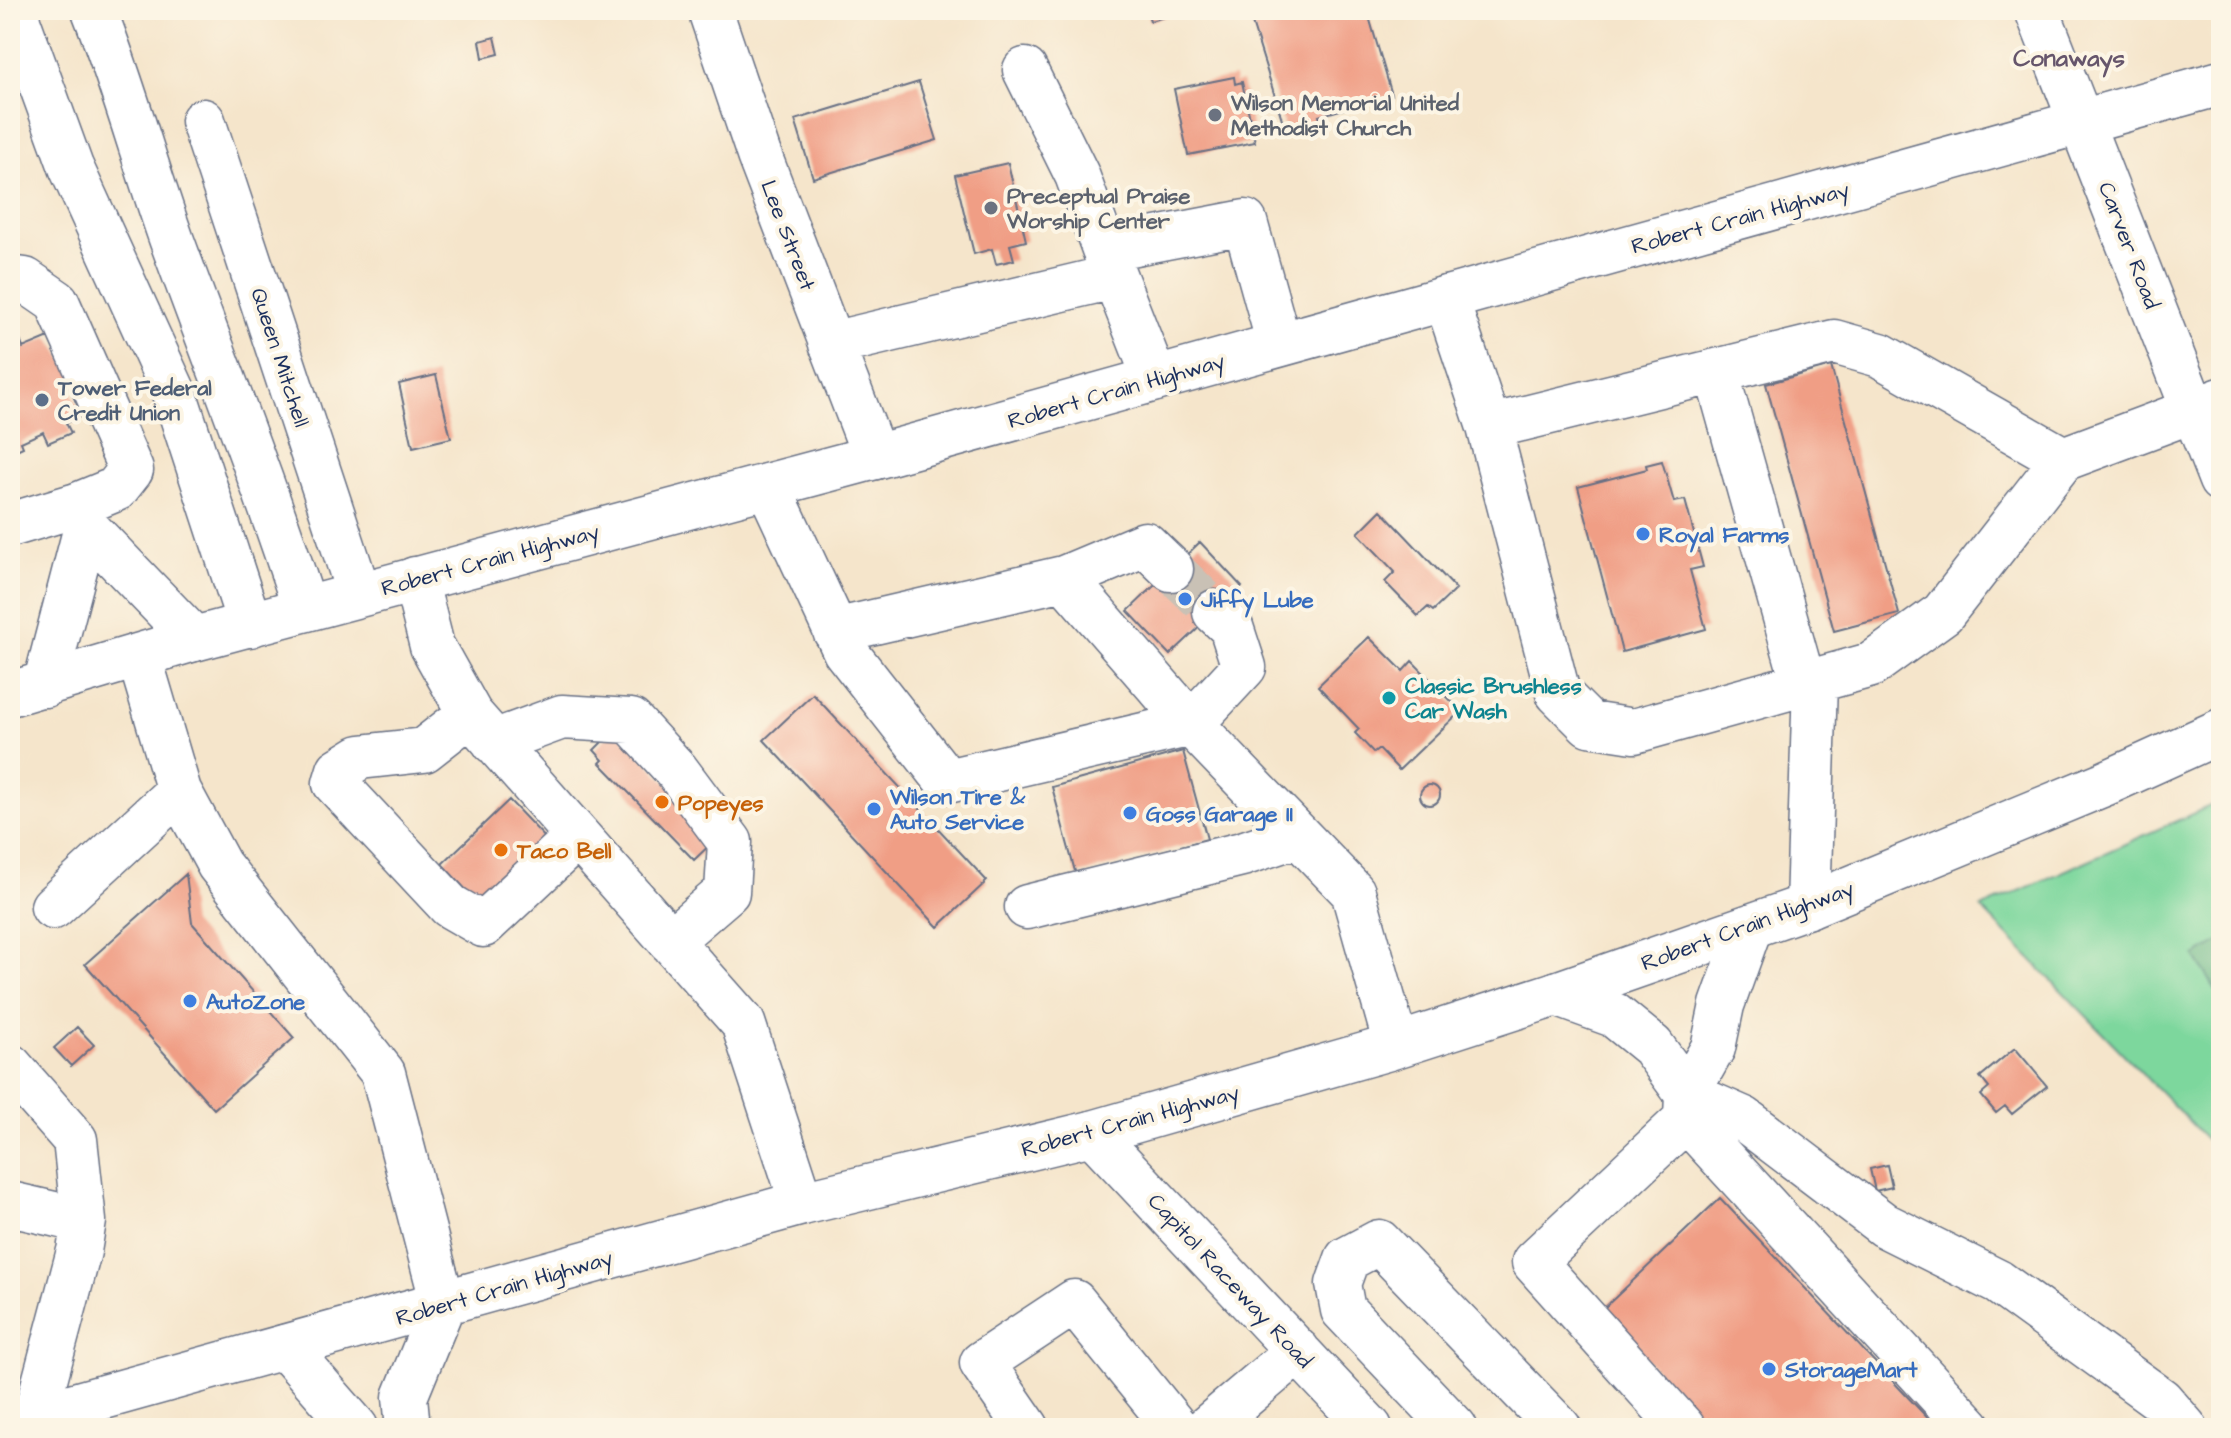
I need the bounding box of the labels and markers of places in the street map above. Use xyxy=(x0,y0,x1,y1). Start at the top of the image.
place label: Wilson Memorial United Methodist Church xyxy=(1230,88,1460,144)
marker: Wilson Memorial United Methodist Church xyxy=(1206,106,1224,124)
place label: Preceptual Praise Worship Center xyxy=(1006,181,1190,237)
marker: Preceptual Praise Worship Center xyxy=(982,199,1000,217)
place label: Tower Federal Credit Union xyxy=(57,373,212,429)
marker: Tower Federal Credit Union xyxy=(33,391,51,409)
place label: Royal Farms xyxy=(1659,520,1789,553)
marker: Royal Farms xyxy=(1634,525,1652,543)
place label: Jiffy Lube xyxy=(1200,585,1314,618)
marker: Jiffy Lube xyxy=(1176,590,1194,608)
place label: Classic Brushless Car Wash xyxy=(1405,671,1582,727)
marker: Classic Brushless Car Wash xyxy=(1380,689,1398,707)
place label: Wilson Tire & Auto Service xyxy=(889,782,1027,838)
place label: Popeyes xyxy=(678,788,764,821)
marker: Popeyes xyxy=(653,793,671,811)
place label: Goss Garage II xyxy=(1146,799,1293,831)
marker: Wilson Tire & Auto Service xyxy=(865,800,883,818)
marker: Goss Garage II xyxy=(1121,804,1139,822)
place label: Taco Bell xyxy=(516,836,612,867)
marker: Taco Bell xyxy=(492,841,510,859)
place label: AutoZone xyxy=(206,987,305,1018)
marker: AutoZone xyxy=(181,992,199,1010)
place label: StorageMart xyxy=(1784,1355,1919,1387)
marker: StorageMart xyxy=(1760,1360,1778,1378)

